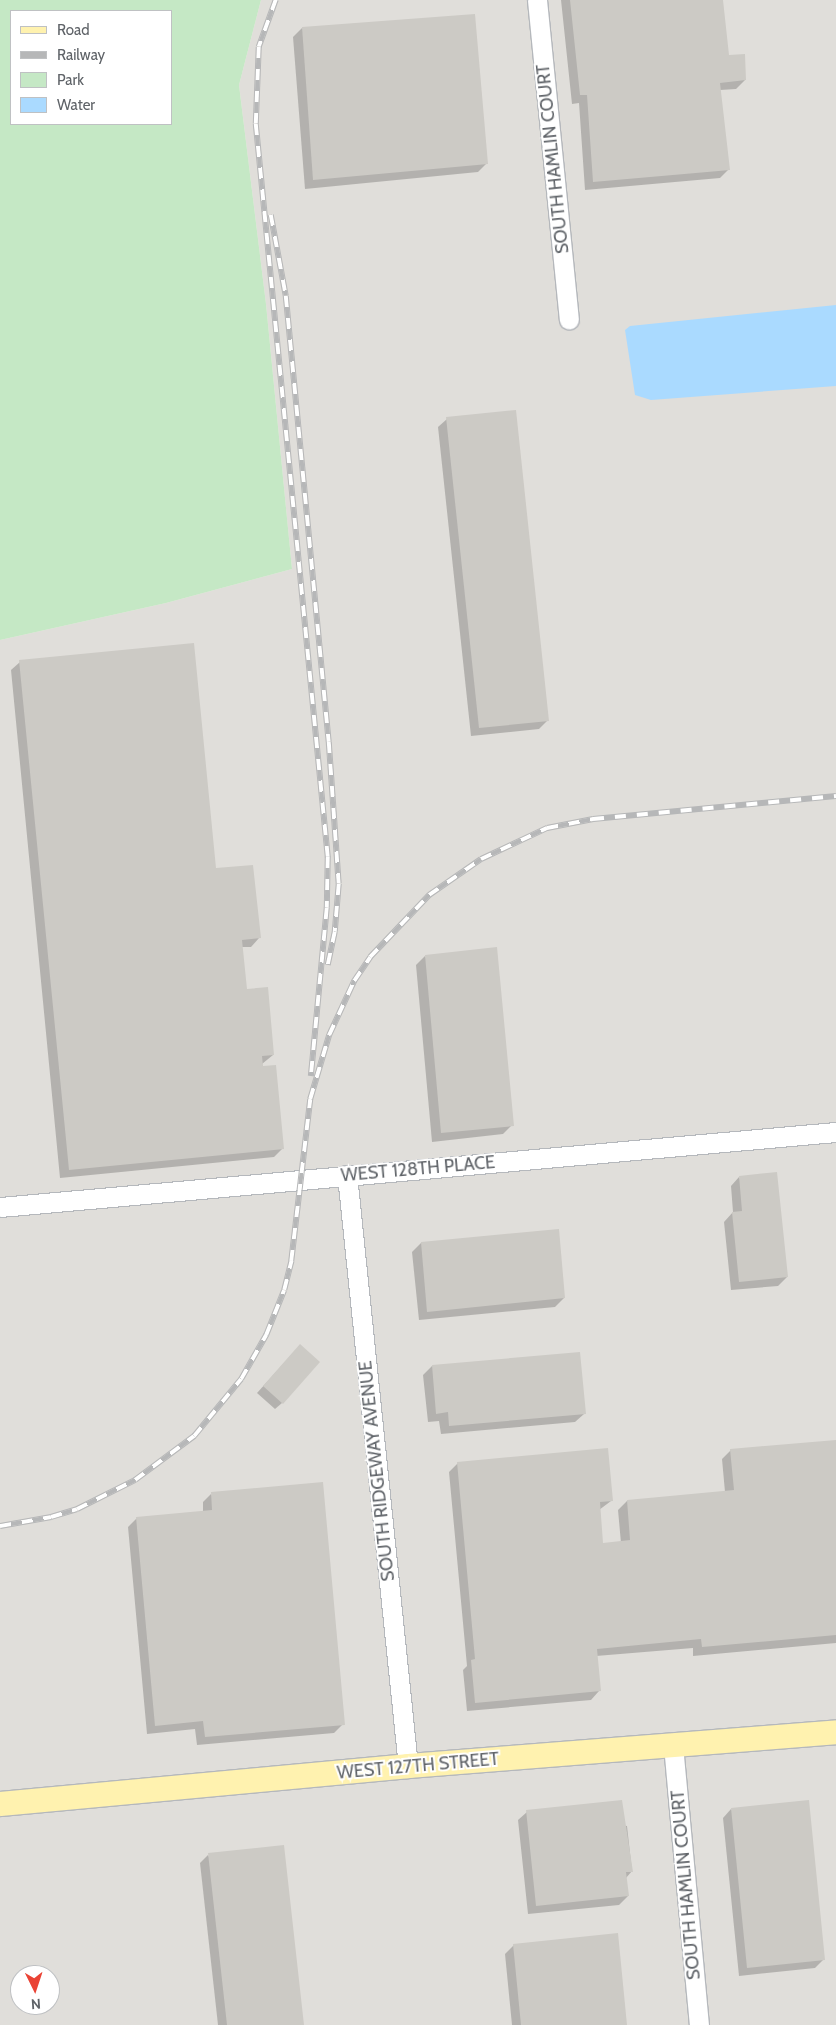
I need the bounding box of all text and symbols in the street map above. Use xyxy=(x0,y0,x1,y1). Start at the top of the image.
legend xyxy=(10,10,172,125)
text: Road xyxy=(57,21,90,39)
text: Railway xyxy=(57,46,105,64)
street label: SOUTH HAMLIN COURT xyxy=(532,63,574,255)
text: Park xyxy=(57,71,84,89)
text: Water xyxy=(57,96,95,114)
street label: WEST 128TH PLACE xyxy=(340,1151,496,1187)
street label: SOUTH RIDGEWAY AVENUE xyxy=(355,1360,399,1582)
street label: WEST 127TH STREET xyxy=(336,1748,500,1784)
street label: SOUTH HAMLIN COURT xyxy=(667,1789,705,1981)
north arrow xyxy=(10,1965,60,2015)
text: N xyxy=(30,1995,42,2013)

